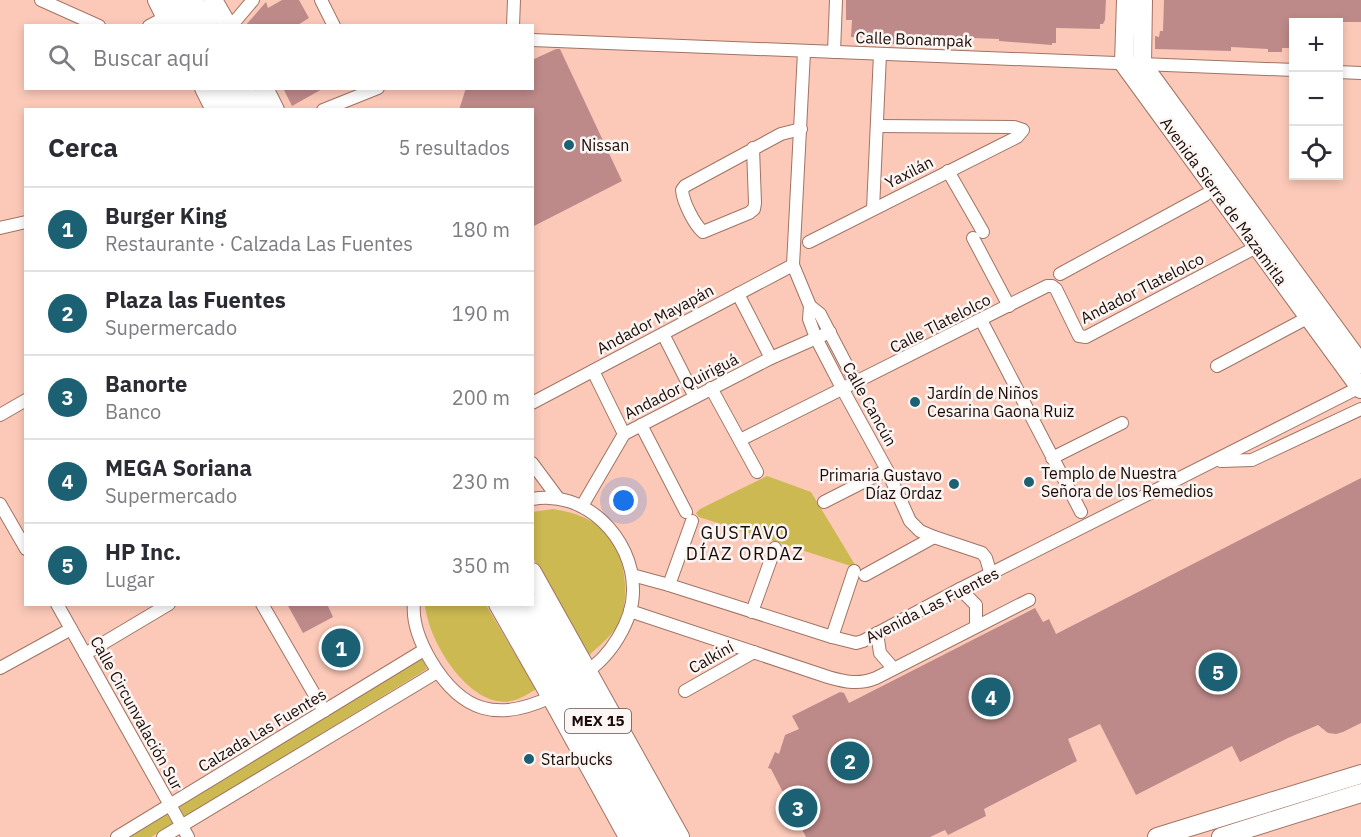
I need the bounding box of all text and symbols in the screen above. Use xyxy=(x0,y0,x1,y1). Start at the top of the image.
map controls xyxy=(1289,18,1343,180)
button: + xyxy=(1289,18,1343,72)
search box xyxy=(24,24,534,90)
street label: Calle Bonampak xyxy=(855,27,973,51)
icon: search xyxy=(45,41,78,74)
text: Buscar aquí xyxy=(93,43,209,72)
button: − xyxy=(1289,72,1343,126)
street label: Avenida Sierra de Mazamitla xyxy=(1156,113,1292,289)
button: locate xyxy=(1289,126,1343,180)
text: Cerca xyxy=(48,130,118,164)
text: 5 resultados xyxy=(398,134,510,161)
place label: Nissan xyxy=(581,135,629,155)
marker: Nissan xyxy=(562,138,576,152)
street label: Yaxilán xyxy=(882,151,936,193)
text: Burger King xyxy=(105,201,227,230)
text: 1 xyxy=(62,216,74,243)
text: 180 m xyxy=(452,216,510,243)
text: Restaurante · Calzada Las Fuentes xyxy=(105,230,413,257)
street label: Andador Tlatelolco xyxy=(1077,248,1207,328)
street label: Andador Mayapán xyxy=(593,280,717,358)
text: Plaza las Fuentes xyxy=(105,285,286,314)
street label: Calle Tlatelolco xyxy=(886,289,994,357)
text: 2 xyxy=(62,300,74,327)
text: 190 m xyxy=(452,300,510,327)
text: Supermercado xyxy=(105,314,237,341)
street label: Andador Quiriguá xyxy=(621,348,742,423)
street label: Calle Cancún xyxy=(839,358,901,450)
text: Banorte xyxy=(105,369,187,398)
place label: Jardín de Niños Cesarina Gaona Ruiz xyxy=(927,383,1074,421)
text: 3 xyxy=(62,384,74,411)
text: 200 m xyxy=(452,384,510,411)
marker: Jardín de Niños Cesarina Gaona Ruiz xyxy=(908,395,922,409)
text: Banco xyxy=(105,398,161,425)
text: MEGA Soriana xyxy=(105,453,252,482)
place label: Templo de Nuestra Señora de los Remedios xyxy=(1041,463,1214,501)
place label: Primaria Gustavo Díaz Ordaz xyxy=(819,465,942,503)
text: 4 xyxy=(62,468,74,495)
text: 230 m xyxy=(452,468,510,495)
marker: Templo de Nuestra Señora de los Remedios xyxy=(1022,475,1036,489)
marker: Primaria Gustavo Díaz Ordaz xyxy=(947,477,961,491)
text: Supermercado xyxy=(105,482,237,509)
your location xyxy=(609,486,638,515)
district label: GUSTAVO DÍAZ ORDAZ xyxy=(686,521,804,565)
text: HP Inc. xyxy=(105,537,181,566)
text: 5 xyxy=(62,552,74,579)
text: 350 m xyxy=(452,552,510,579)
street label: Avenida Las Fuentes xyxy=(862,563,1002,647)
text: Lugar xyxy=(105,566,155,593)
pin: 1 xyxy=(322,626,360,670)
street label: Calle Circunvalación Sur xyxy=(86,633,188,794)
street label: Calkiní xyxy=(685,637,737,677)
pin: 5 xyxy=(1198,650,1238,694)
pin: 4 xyxy=(972,674,1010,720)
street label: Calzada Las Fuentes xyxy=(194,684,330,776)
road number: MEX 15 xyxy=(565,709,631,733)
pin: 2 xyxy=(830,738,870,783)
place label: Starbucks xyxy=(541,749,613,769)
marker: Starbucks xyxy=(522,752,536,766)
pin: 3 xyxy=(778,786,818,830)

